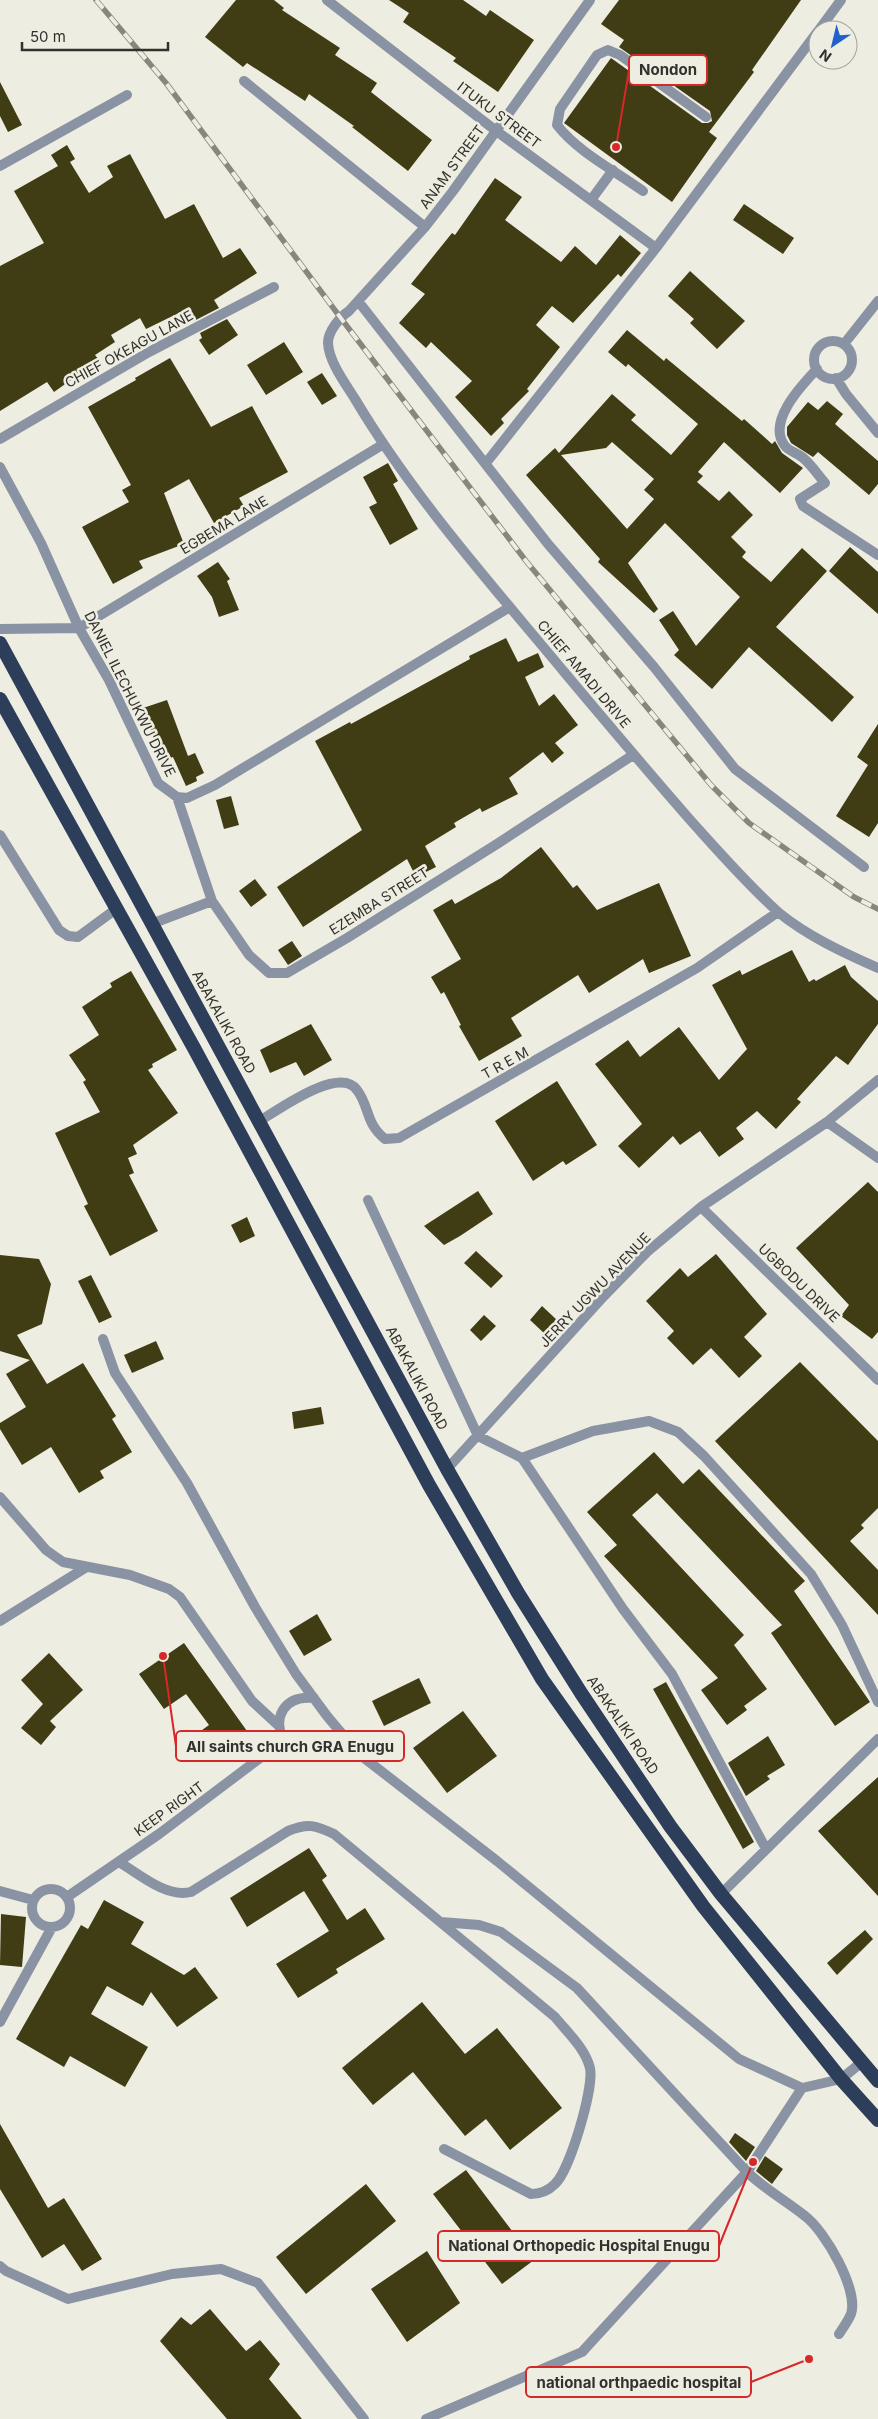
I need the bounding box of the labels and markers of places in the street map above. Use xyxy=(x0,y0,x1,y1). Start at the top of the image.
callout: Nondon xyxy=(629,55,707,85)
callout: All saints church GRA Enugu xyxy=(176,1731,404,1761)
callout: National Orthopedic Hospital Enugu xyxy=(438,2231,719,2261)
callout: national orthpaedic hospital xyxy=(526,2367,751,2397)

